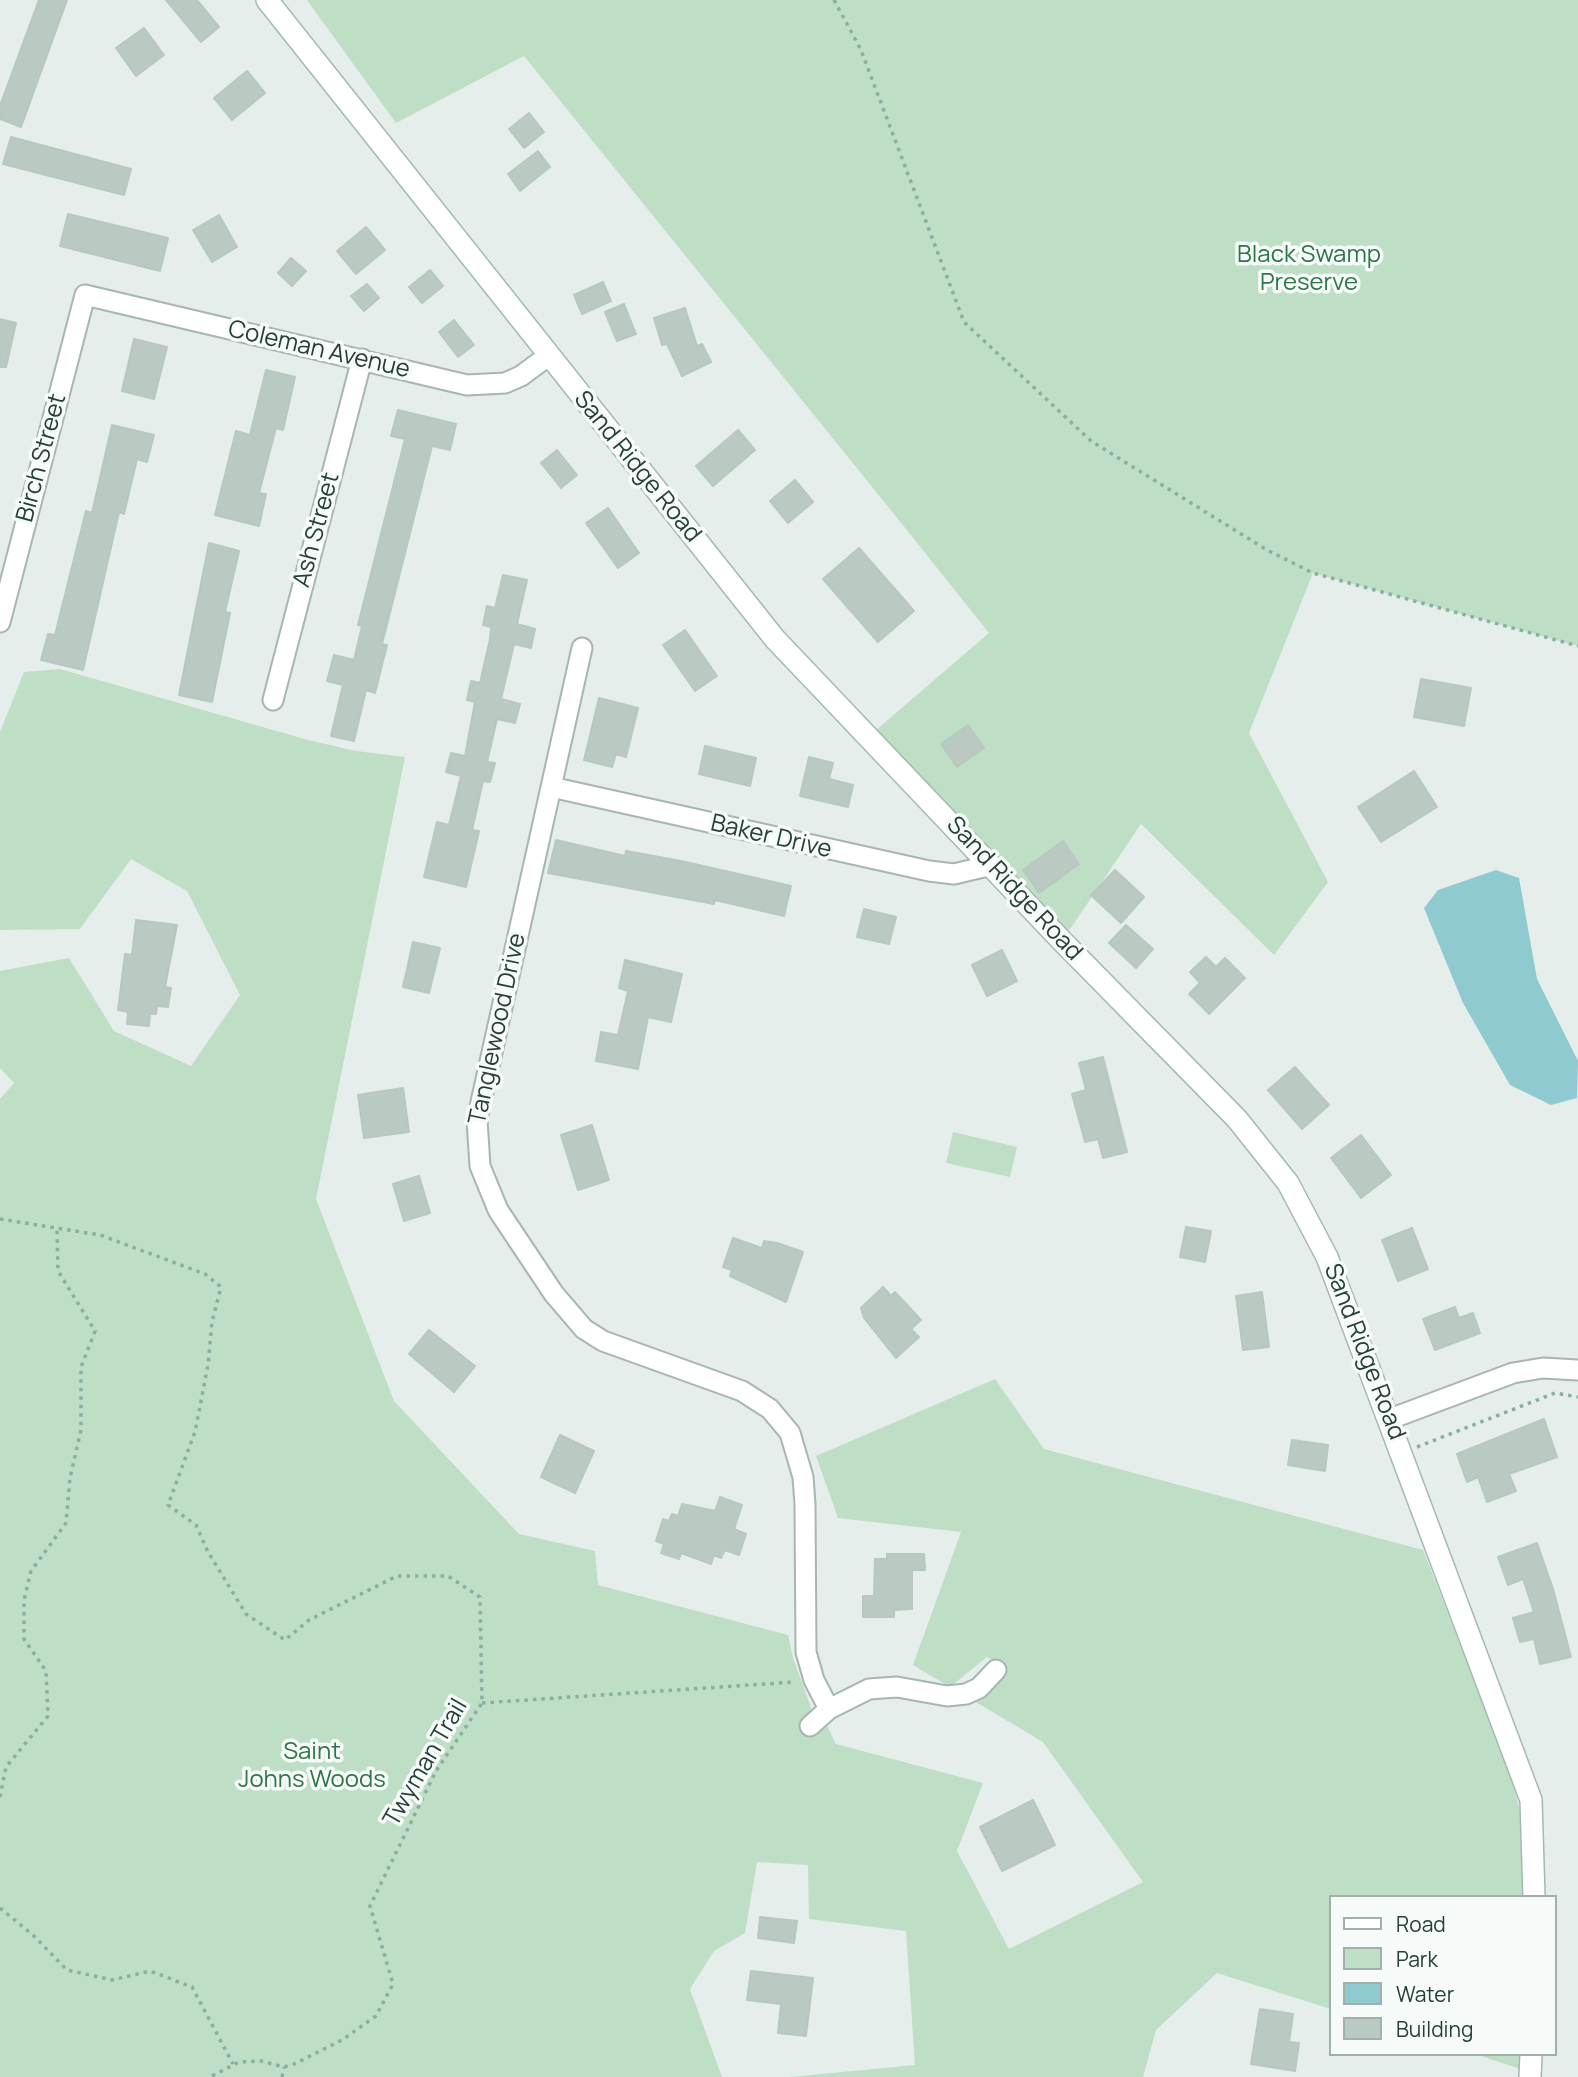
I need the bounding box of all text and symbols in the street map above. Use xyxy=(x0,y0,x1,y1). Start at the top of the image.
park label: Black Swamp Preserve xyxy=(1237,241,1381,297)
street label: Coleman Avenue xyxy=(225,315,413,385)
street label: Sand Ridge Road xyxy=(567,386,707,548)
street label: Birch Street xyxy=(11,391,73,525)
street label: Ash Street xyxy=(288,470,346,590)
street label: Baker Drive xyxy=(708,809,834,865)
street label: Sand Ridge Road xyxy=(940,811,1088,967)
street label: Tanglewood Drive xyxy=(464,931,532,1127)
street label: Sand Ridge Road xyxy=(1317,1260,1411,1444)
street label: Twyman Trail xyxy=(378,1694,474,1832)
park label: Saint Johns Woods xyxy=(238,1738,386,1794)
legend xyxy=(1330,1895,1557,2056)
text: Road xyxy=(1396,1910,1446,1938)
text: Park xyxy=(1396,1945,1438,1973)
text: Water xyxy=(1396,1980,1454,2008)
text: Building xyxy=(1396,2015,1473,2043)

